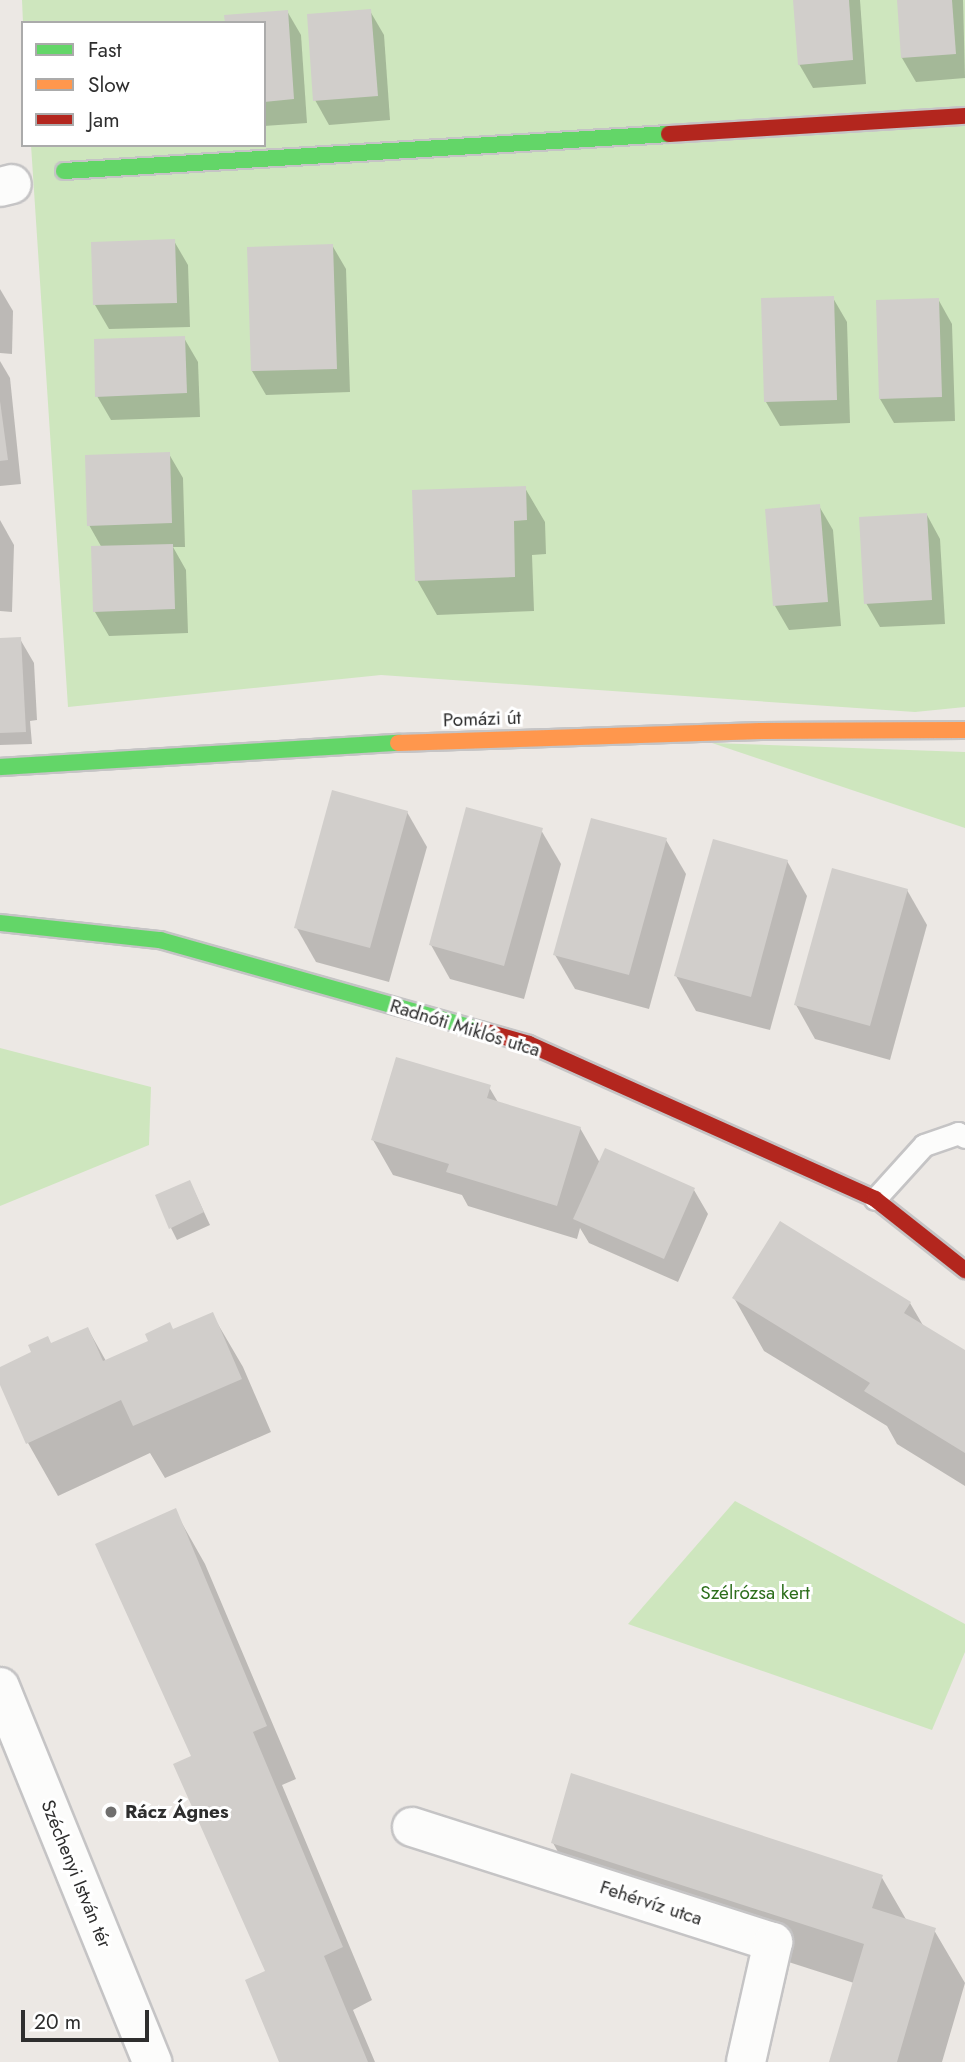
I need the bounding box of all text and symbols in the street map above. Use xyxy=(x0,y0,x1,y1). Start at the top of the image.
legend xyxy=(21,21,266,147)
text: Fast xyxy=(88,35,121,65)
text: Slow xyxy=(88,70,130,100)
text: Jam xyxy=(88,105,120,135)
street label: Pomázi út xyxy=(443,706,521,732)
street label: Radnóti Miklós utca xyxy=(387,994,543,1062)
park label: Szélrózsa kert xyxy=(700,1582,810,1604)
street label: Széchenyi István tér xyxy=(36,1797,116,1951)
place label: Rácz Ágnes xyxy=(125,1801,229,1823)
marker: Rácz Ágnes xyxy=(103,1804,119,1820)
street label: Fehérvíz utca xyxy=(597,1876,705,1930)
scale bar xyxy=(24,1996,152,2040)
text: 20 m xyxy=(34,2007,81,2037)

